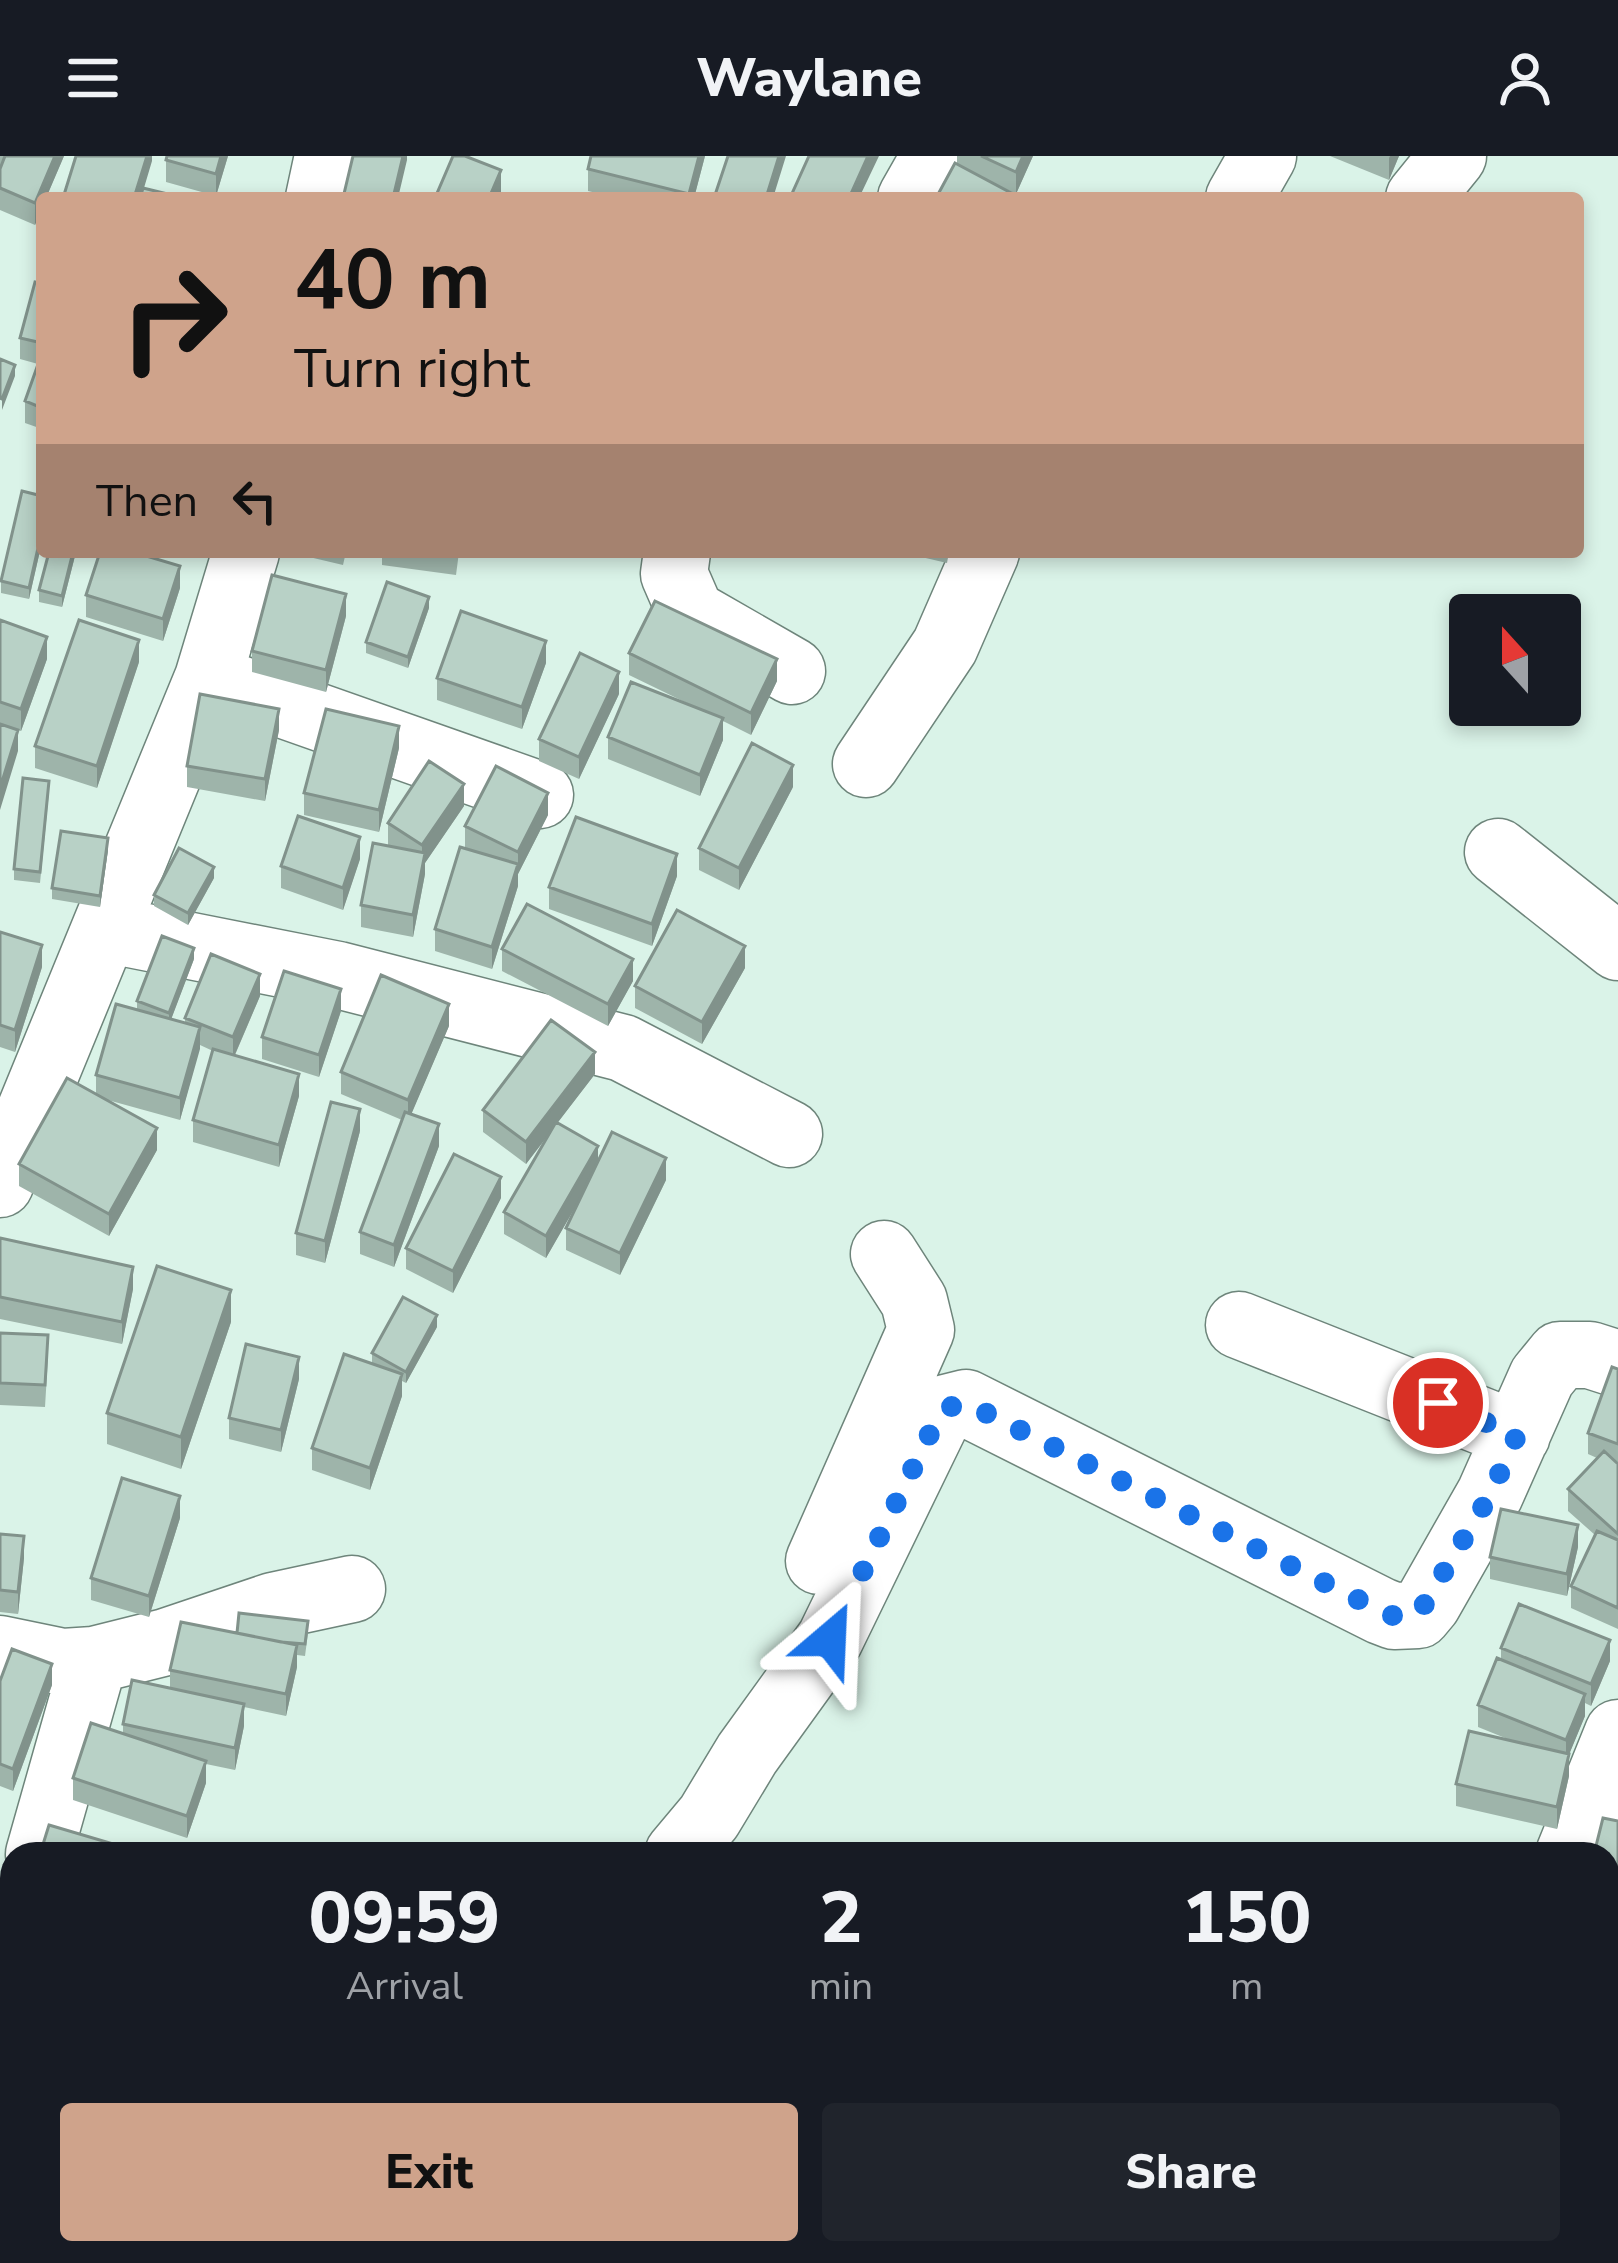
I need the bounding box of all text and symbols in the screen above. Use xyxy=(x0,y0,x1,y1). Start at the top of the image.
text: Waylane xyxy=(696,41,922,115)
icon: menu xyxy=(60,45,126,111)
icon: person xyxy=(1492,45,1558,111)
text: 40 m xyxy=(294,223,491,338)
icon: right xyxy=(96,240,252,396)
text: Turn right xyxy=(294,332,530,406)
icon: left xyxy=(222,468,288,534)
text: Then xyxy=(96,471,198,532)
north arrow xyxy=(1449,594,1581,726)
map controls xyxy=(1449,594,1581,726)
pin xyxy=(1387,1352,1489,1454)
icon: arrive xyxy=(1405,1370,1471,1436)
position arrow xyxy=(767,1576,893,1702)
text: 09:59 xyxy=(309,1869,500,1967)
text: 2 xyxy=(819,1869,863,1967)
text: 150 xyxy=(1182,1869,1311,1967)
text: Arrival xyxy=(346,1960,463,2013)
text: min xyxy=(809,1960,873,2013)
text: m xyxy=(1230,1960,1263,2013)
button: Exit xyxy=(60,2103,798,2241)
button: Share xyxy=(822,2103,1560,2241)

